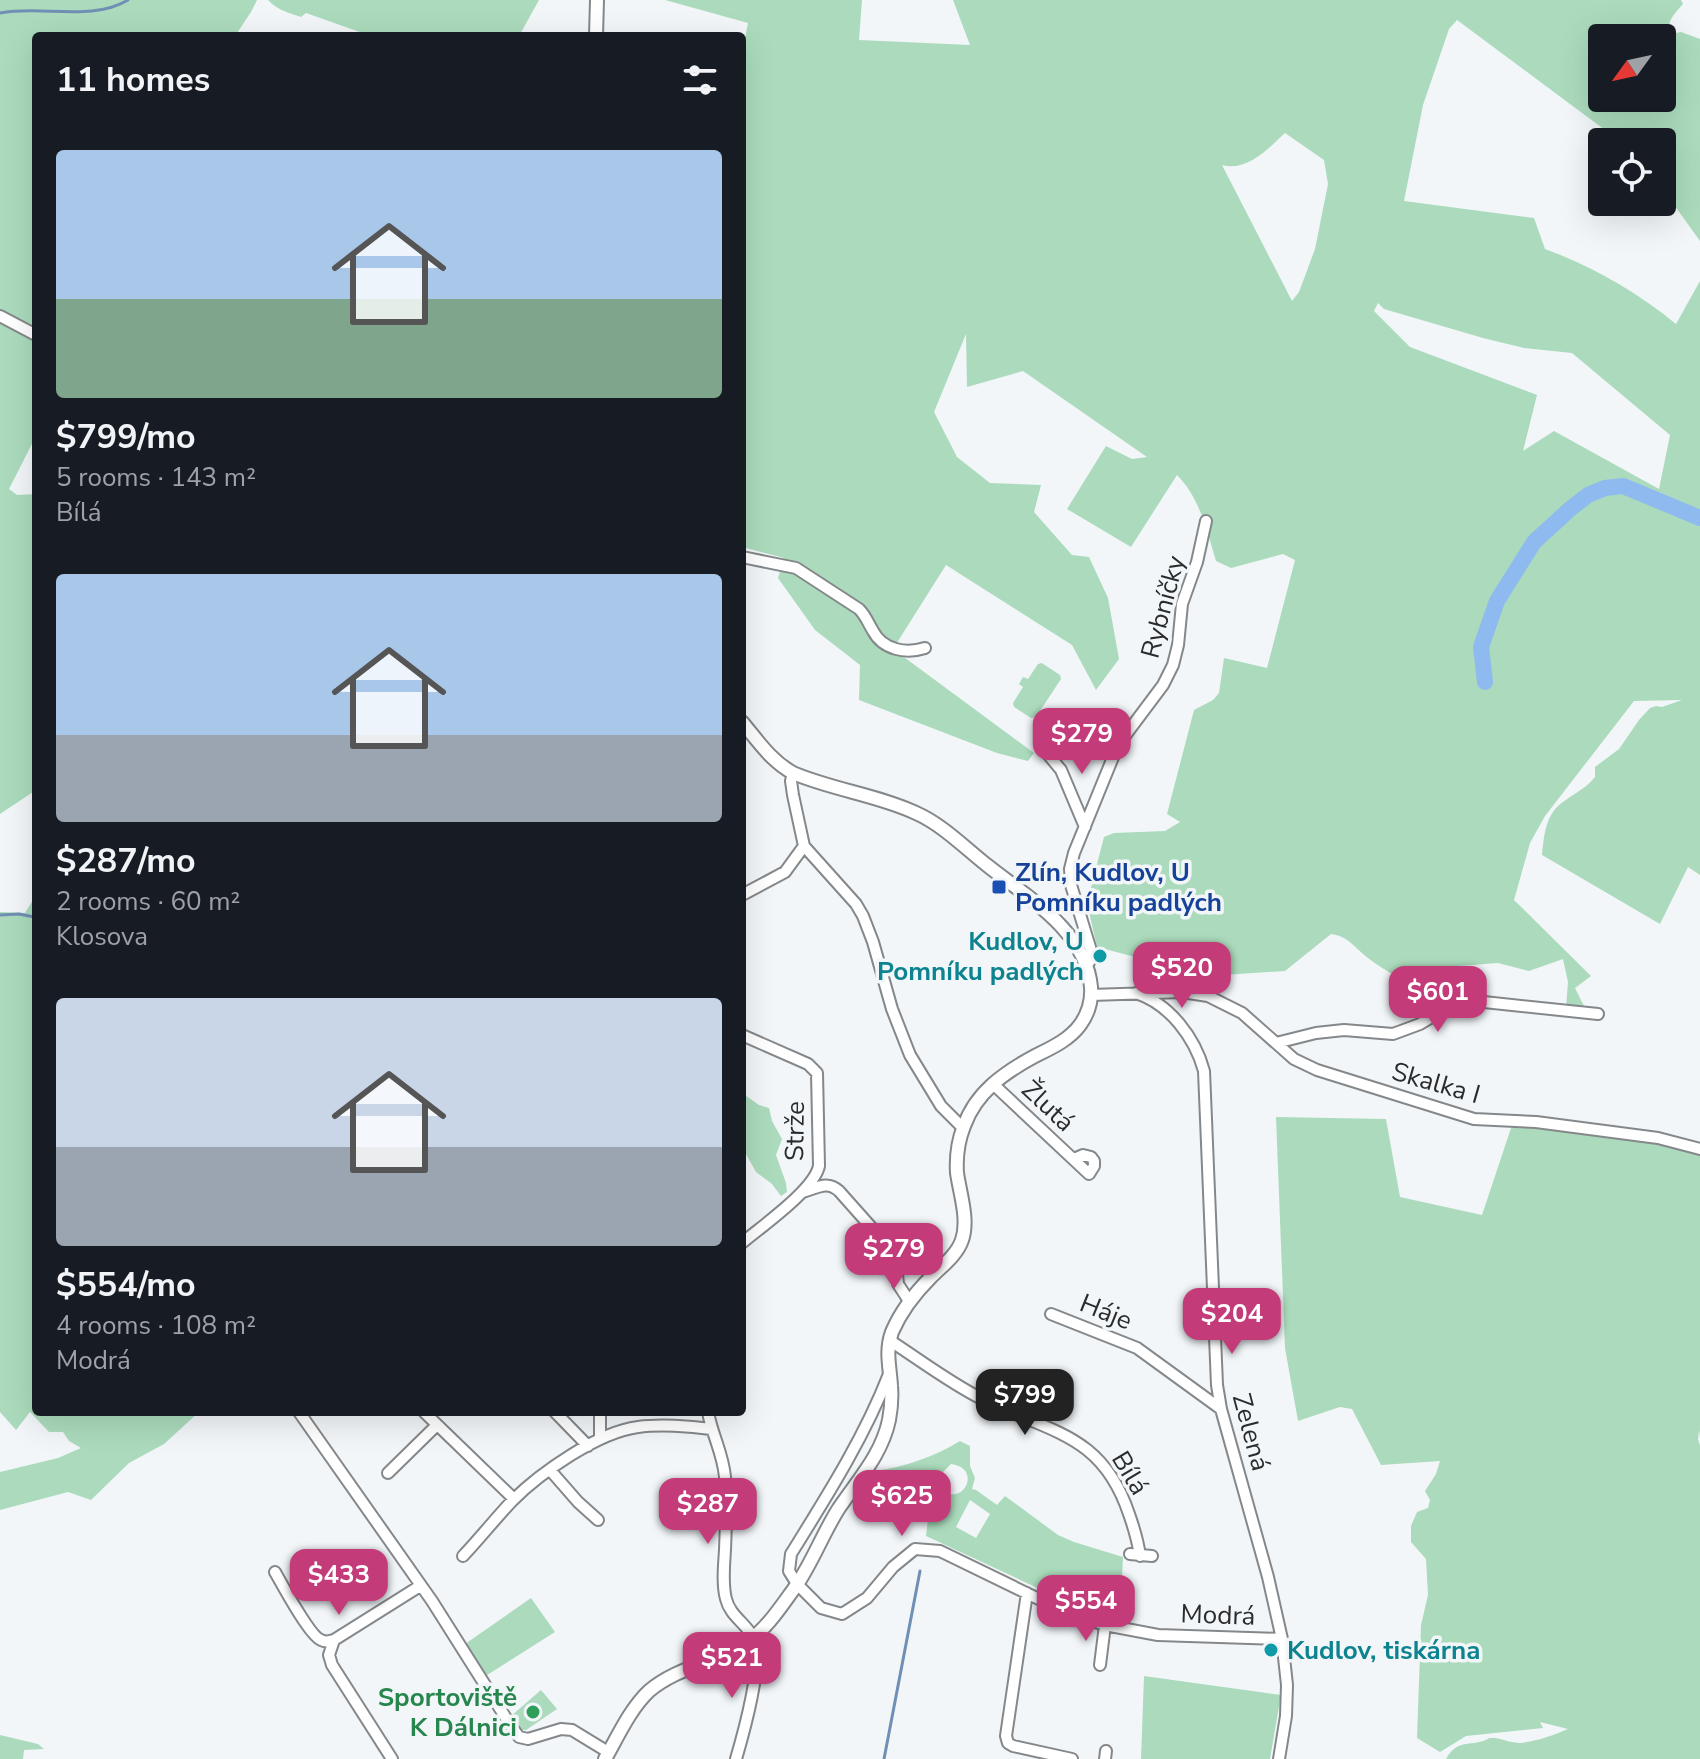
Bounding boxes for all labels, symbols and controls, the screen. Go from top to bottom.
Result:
north arrow [1588,24,1676,112]
map controls [1588,24,1676,216]
text: 11 homes [56,57,210,103]
icon: filters [678,58,722,102]
button: locate [1588,128,1676,216]
icon: home [317,202,461,346]
text: $799/mo [56,414,196,460]
text: 5 rooms · 143 m² [56,460,256,495]
text: Bílá [56,495,101,530]
street label: Rybníčky [1133,551,1194,662]
icon: home [317,626,461,770]
pin: $279 [1035,708,1129,776]
text: $279 [1051,716,1113,751]
text: $287/mo [56,838,196,884]
place label: Zlín, Kudlov, U Pomníku padlých [1015,855,1222,920]
marker: Zlín, Kudlov, U Pomníku padlých [990,878,1008,896]
text: 2 rooms · 60 m² [56,884,240,919]
text: Klosova [56,919,148,954]
place label: Kudlov, U Pomníku padlých [877,924,1084,989]
pin: $520 [1135,942,1229,1010]
marker: Kudlov, U Pomníku padlých [1091,947,1109,965]
text: $520 [1151,950,1213,985]
pin: $601 [1391,966,1485,1034]
text: $601 [1407,974,1469,1009]
icon: home [317,1050,461,1194]
street label: Skalka I [1388,1054,1484,1112]
street label: Žlutá [1014,1073,1082,1139]
street label: Strže [777,1101,813,1161]
pin: $279 [847,1223,941,1291]
text: $279 [863,1231,925,1266]
text: $554/mo [56,1262,196,1308]
street label: Háje [1075,1286,1137,1338]
pin: $204 [1185,1288,1279,1356]
text: $204 [1201,1296,1263,1331]
text: 4 rooms · 108 m² [56,1308,256,1343]
text: Modrá [56,1343,131,1378]
pin: $799 [978,1369,1072,1437]
text: $799 [994,1377,1056,1412]
street label: Zelená [1224,1389,1278,1475]
street label: Bílá [1103,1445,1157,1501]
pin: $625 [855,1470,949,1538]
pin: $287 [661,1478,755,1546]
text: $625 [871,1478,933,1513]
text: $287 [677,1486,739,1521]
pin: $433 [292,1549,386,1617]
text: $433 [308,1557,370,1592]
pin: $554 [1039,1575,1133,1643]
text: $554 [1055,1583,1117,1618]
street label: Modrá [1180,1596,1256,1634]
pin: $521 [685,1632,779,1700]
place label: Kudlov, tiskárna [1287,1633,1480,1668]
text: $521 [701,1640,763,1675]
marker: Kudlov, tiskárna [1262,1641,1280,1659]
place label: Sportoviště K Dálnici [378,1680,517,1745]
marker: Sportoviště K Dálnici [524,1703,542,1721]

